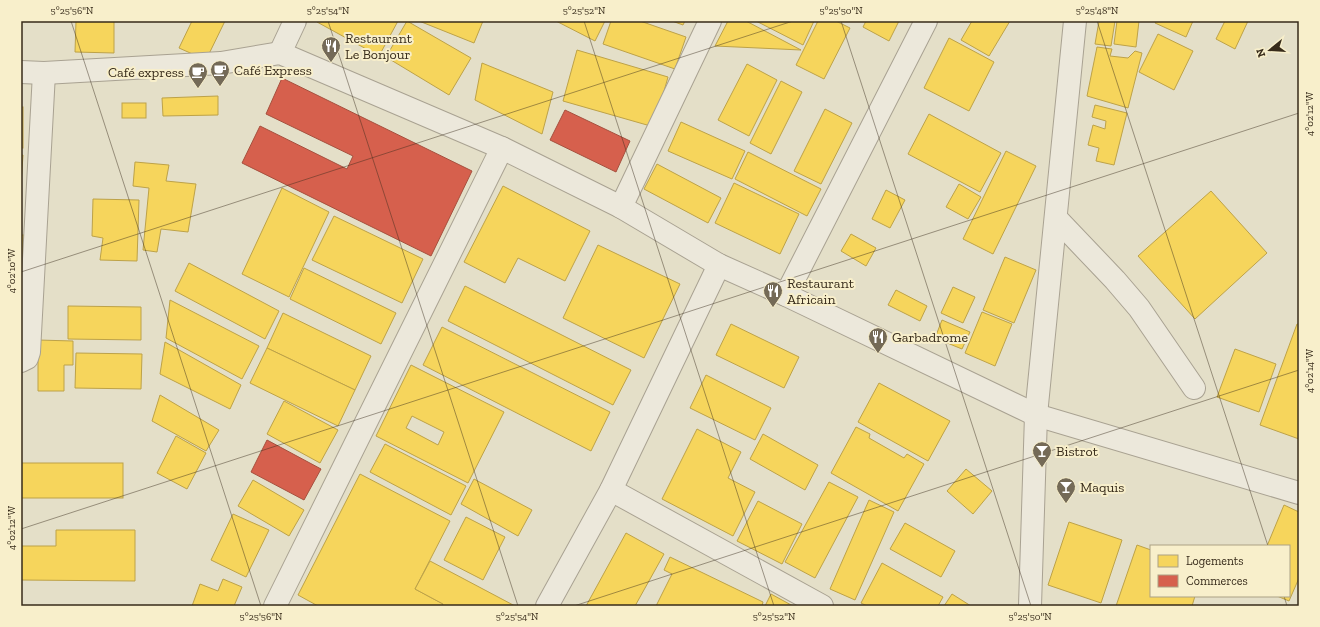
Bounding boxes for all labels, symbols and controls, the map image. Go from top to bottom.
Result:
text: 5°25'56"N [51,5,94,17]
text: 5°25'54"N [307,5,350,17]
text: 5°25'52"N [563,5,606,17]
text: 5°25'50"N [819,5,863,17]
text: 5°25'48"N [1076,5,1119,17]
place label: Restaurant Le Bonjour [345,30,413,63]
north arrow [1250,30,1290,70]
restaurant icon: Restaurant Le Bonjour [320,35,342,63]
text: N [1253,46,1268,59]
cafe icon: Café Express [209,59,231,87]
cafe icon: Café express [187,61,209,89]
place label: Café Express [234,62,312,79]
place label: Café express [108,64,184,81]
text: 4°02'12"W [1304,91,1316,136]
text: 4°02'10"W [6,248,18,293]
place label: Restaurant Africain [787,275,855,308]
restaurant icon: Restaurant Africain [762,280,784,308]
restaurant icon: Garbadrome [867,326,889,354]
place label: Garbadrome [892,329,968,346]
text: 4°02'14"W [1304,348,1316,393]
bar icon: Bistrot [1031,440,1053,468]
place label: Bistrot [1056,443,1099,460]
bar icon: Maquis [1055,476,1077,504]
place label: Maquis [1080,479,1124,496]
text: 4°02'12"W [6,505,18,550]
legend [1150,545,1290,597]
text: Logements [1186,554,1244,568]
text: Commerces [1186,574,1248,588]
text: 5°25'56"N [240,611,283,623]
text: 5°25'54"N [496,611,539,623]
text: 5°25'52"N [753,611,796,623]
text: 5°25'50"N [1008,611,1052,623]

